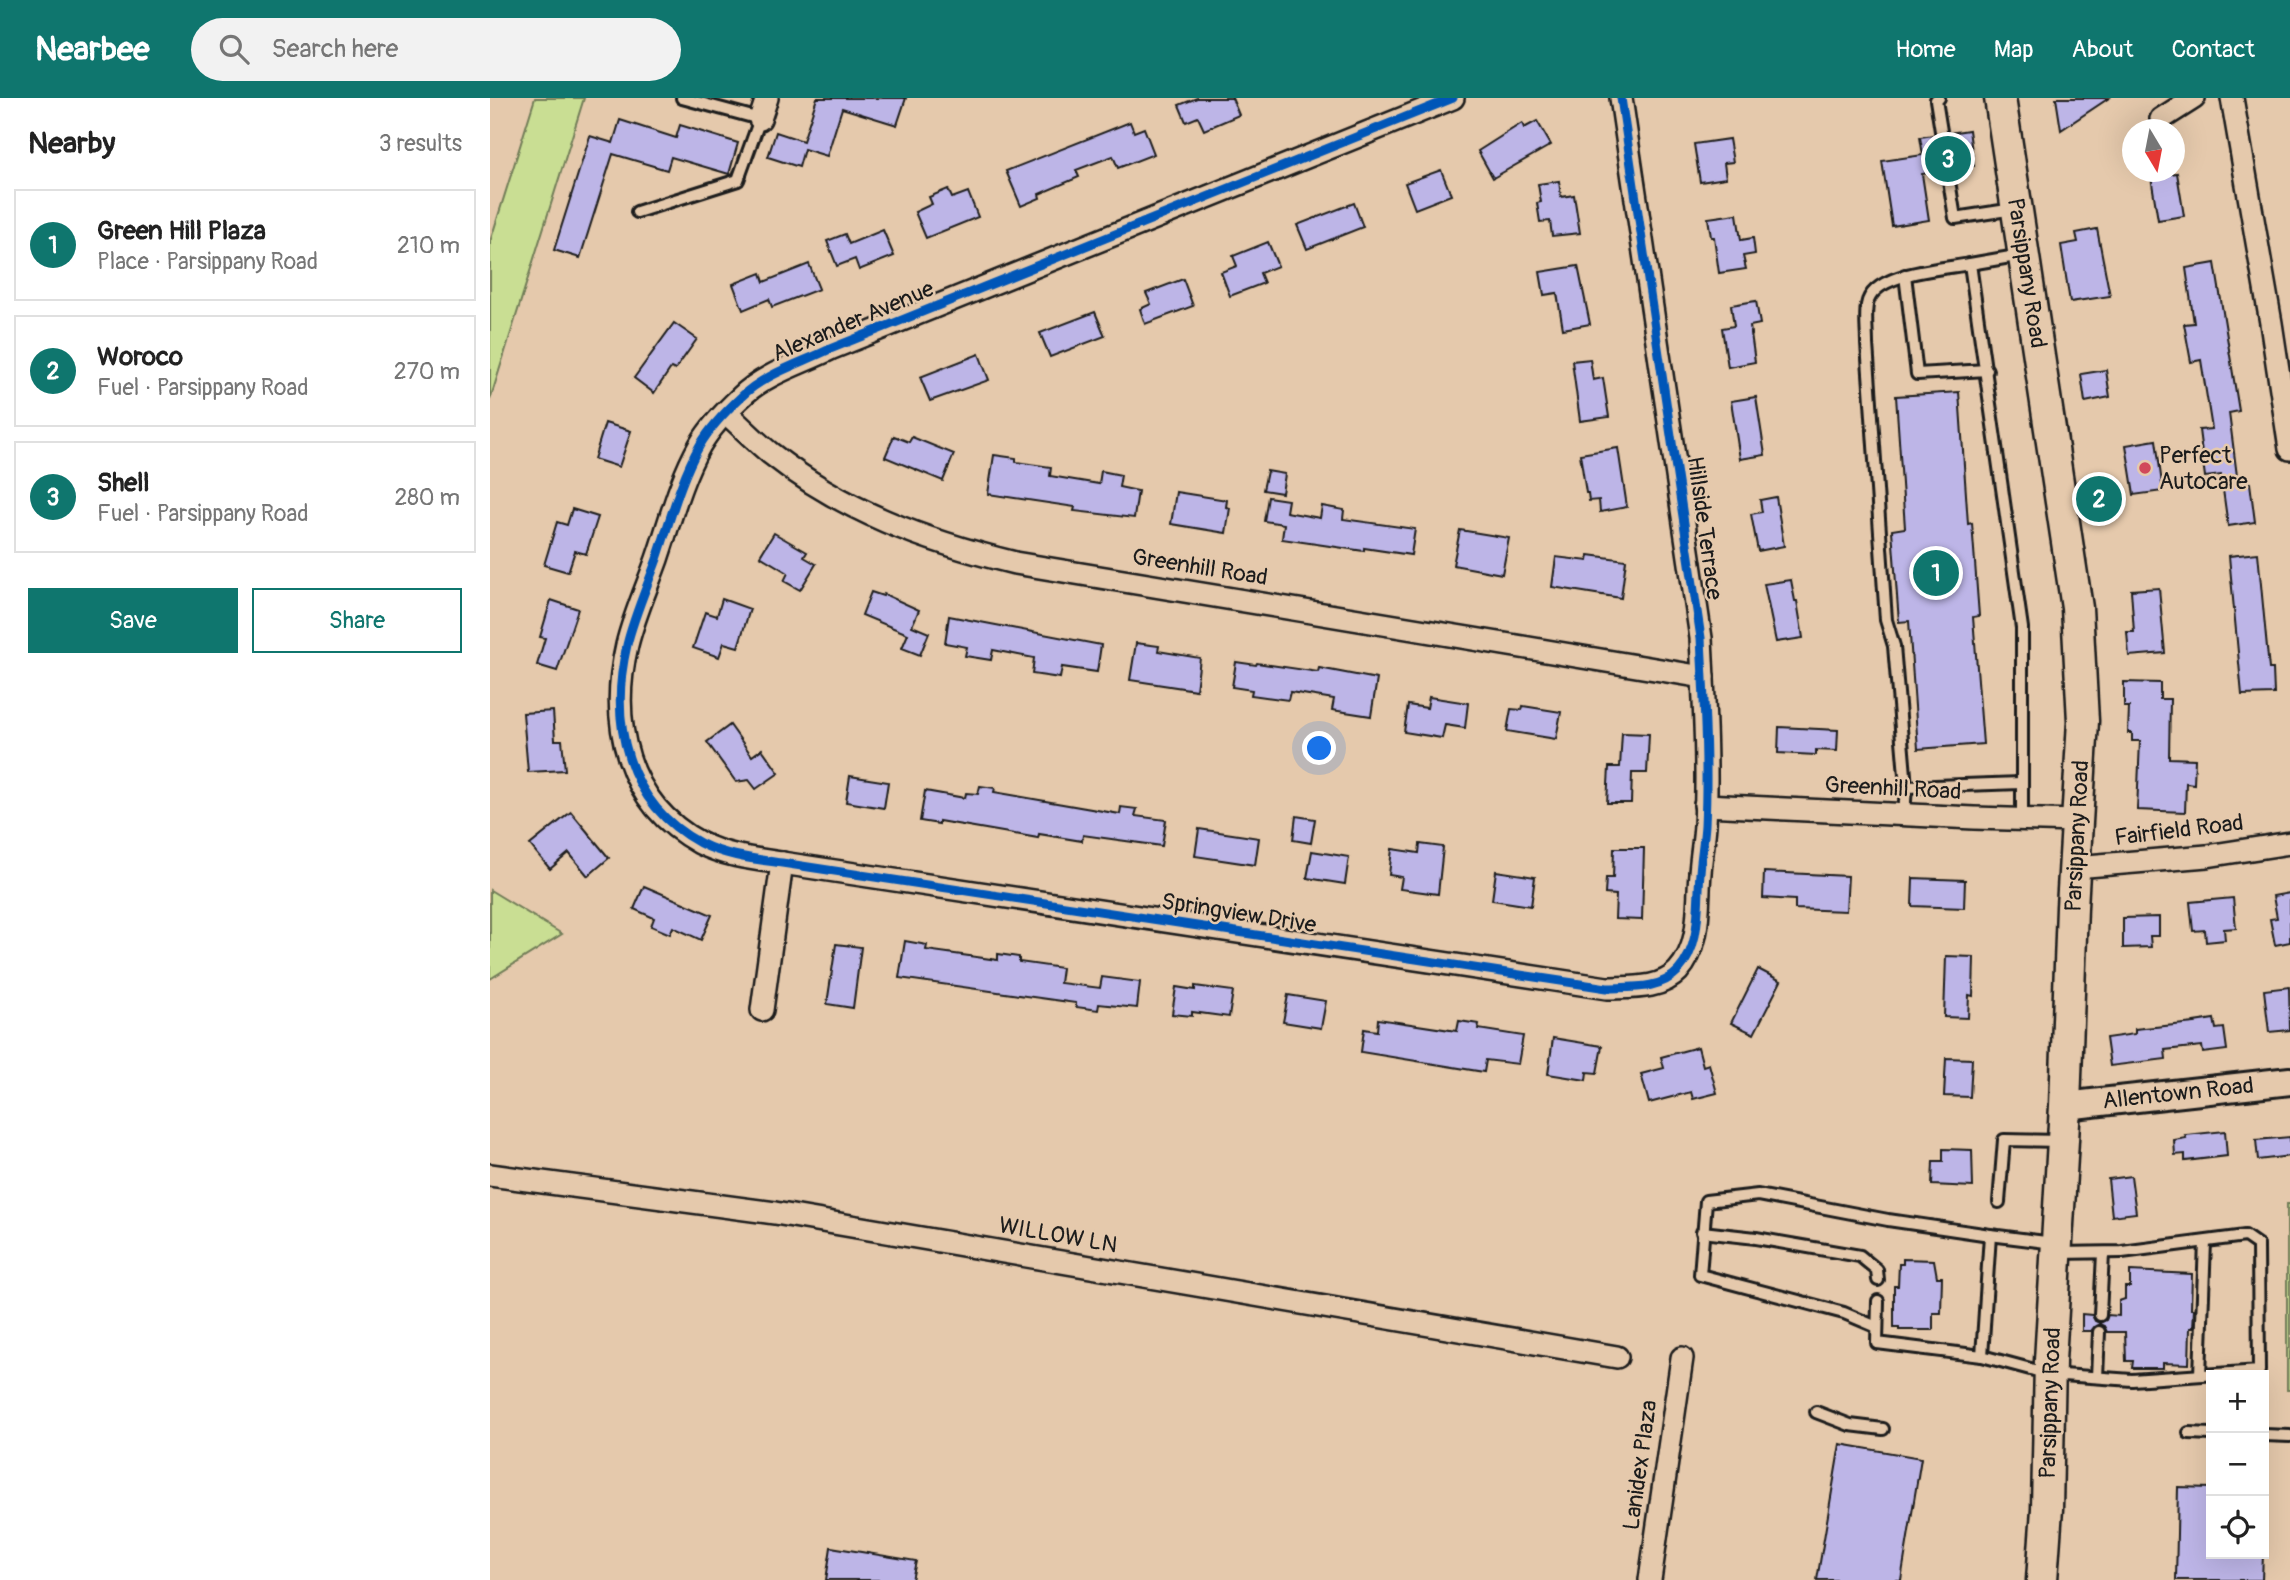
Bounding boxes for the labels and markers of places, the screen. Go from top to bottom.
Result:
pin: 3 [1925,133,1971,185]
place label: Perfect Autocare [2159,441,2248,496]
marker: Perfect Autocare [2137,460,2153,476]
pin: 2 [2076,473,2122,525]
pin: 1 [1913,547,1959,599]

